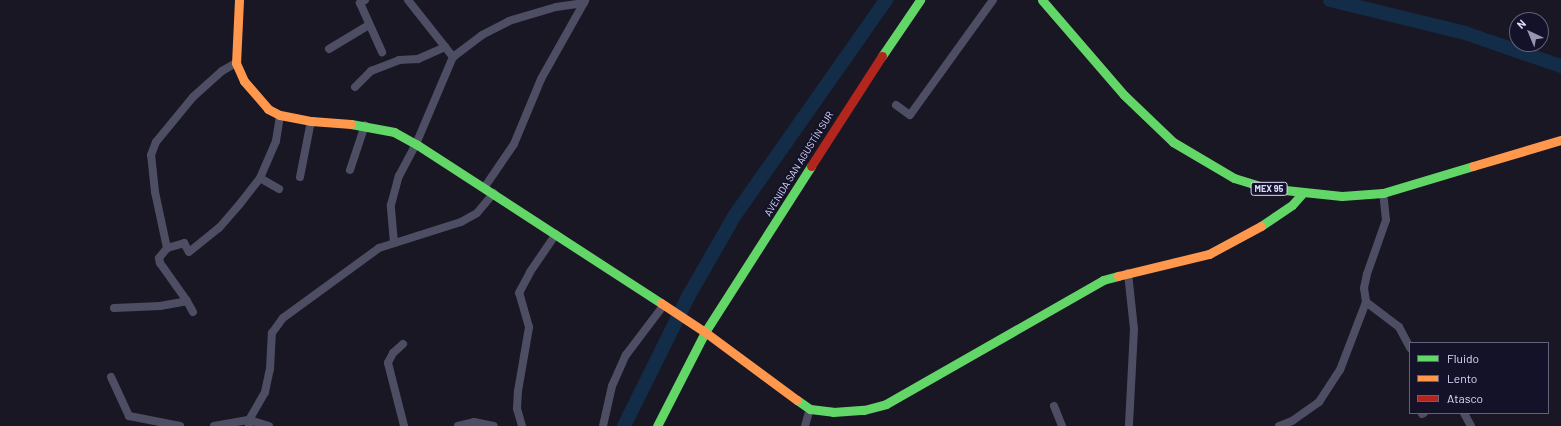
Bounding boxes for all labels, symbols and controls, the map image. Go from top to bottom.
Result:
north arrow [1509,12,1549,52]
text: N [1514,17,1528,31]
street label: AVENIDA SAN AGUSTÍN SUR [762,109,836,219]
road number: MEX 95 [1250,182,1288,196]
legend [1409,342,1549,414]
text: Fluido [1447,351,1479,365]
text: Lento [1447,371,1477,385]
text: Atasco [1447,391,1483,405]

